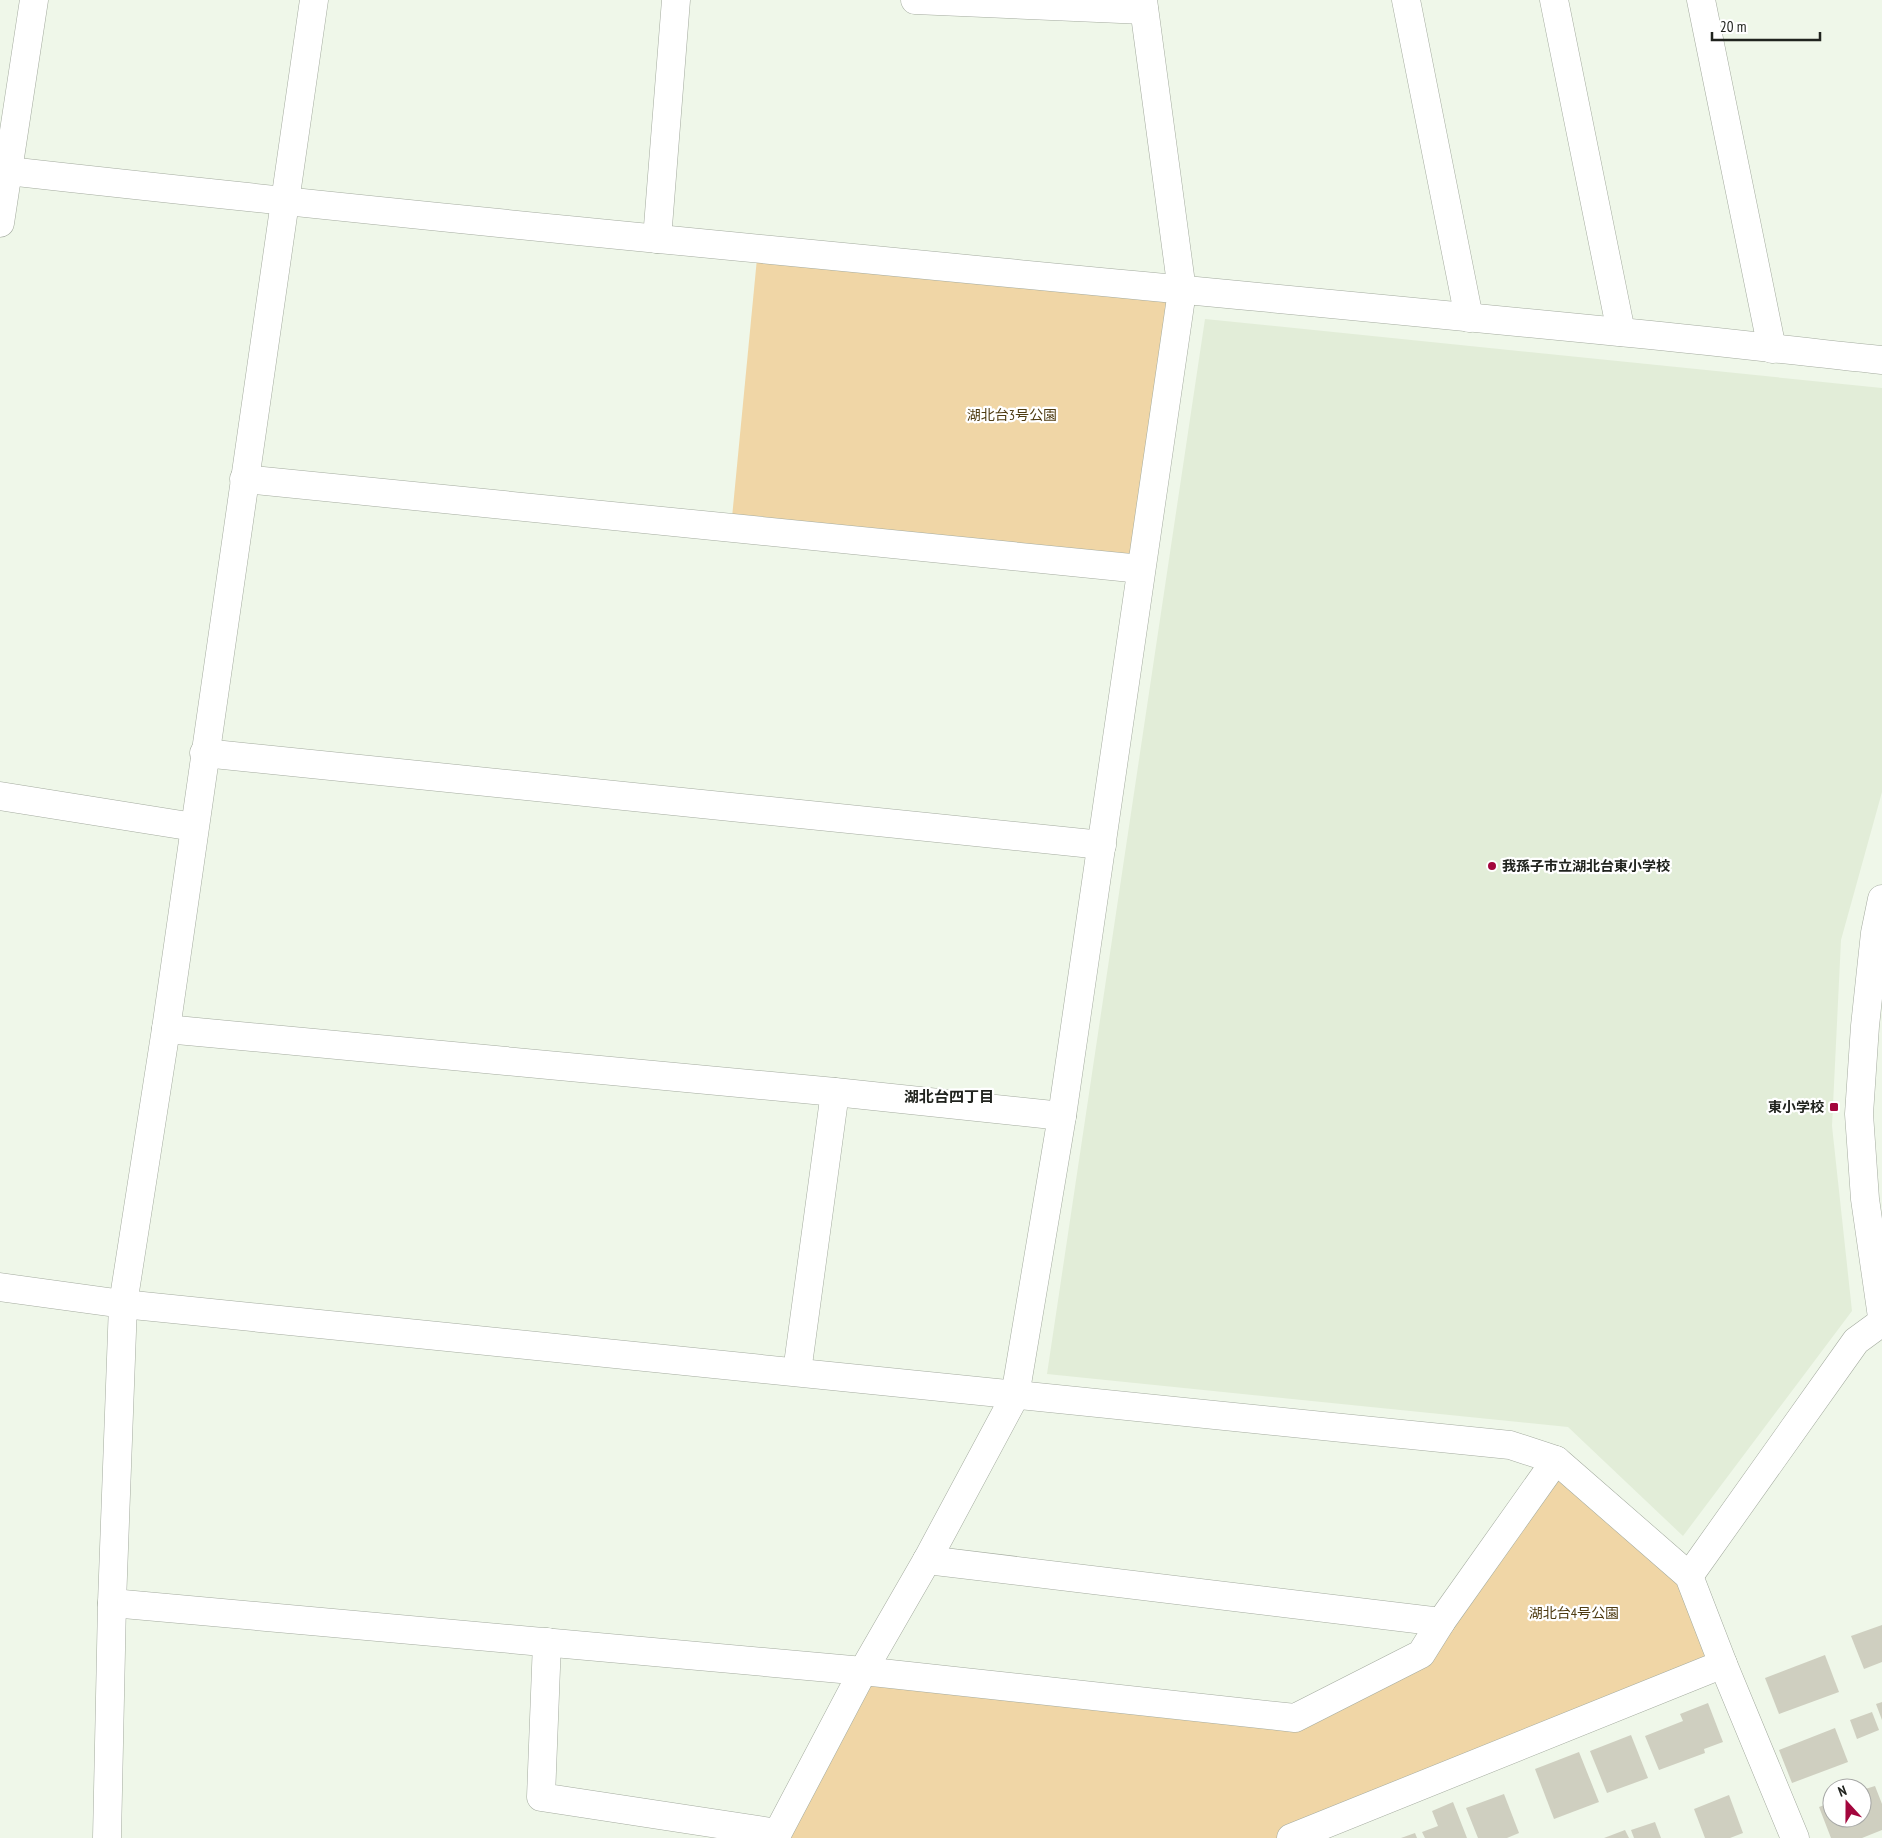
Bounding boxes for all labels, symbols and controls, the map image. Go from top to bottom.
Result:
scale bar [1712,10,1820,42]
text: 20 m [1720,17,1746,36]
park label: 湖北台3号公園 [967,406,1057,424]
place label: 我孫子市立湖北台東小学校 [1502,857,1670,875]
marker: 我孫子市立湖北台東小学校 [1486,860,1498,872]
district label: 湖北台四丁目 [904,1087,994,1106]
place label: 東小学校 [1768,1098,1824,1116]
marker: 東小学校 [1828,1101,1840,1113]
park label: 湖北台4号公園 [1529,1604,1619,1622]
north arrow [1822,1778,1872,1828]
text: N [1836,1781,1849,1801]

